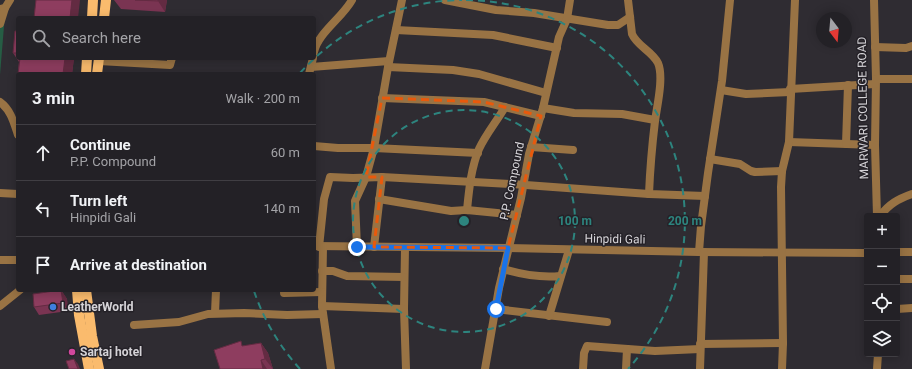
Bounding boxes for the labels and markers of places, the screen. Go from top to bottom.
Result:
centre of rings [457,214,471,228]
place label: LeatherWorld [61,300,134,314]
marker: LeatherWorld [48,302,58,312]
place label: Sartaj hotel [80,345,142,359]
marker: Sartaj hotel [67,347,77,357]

